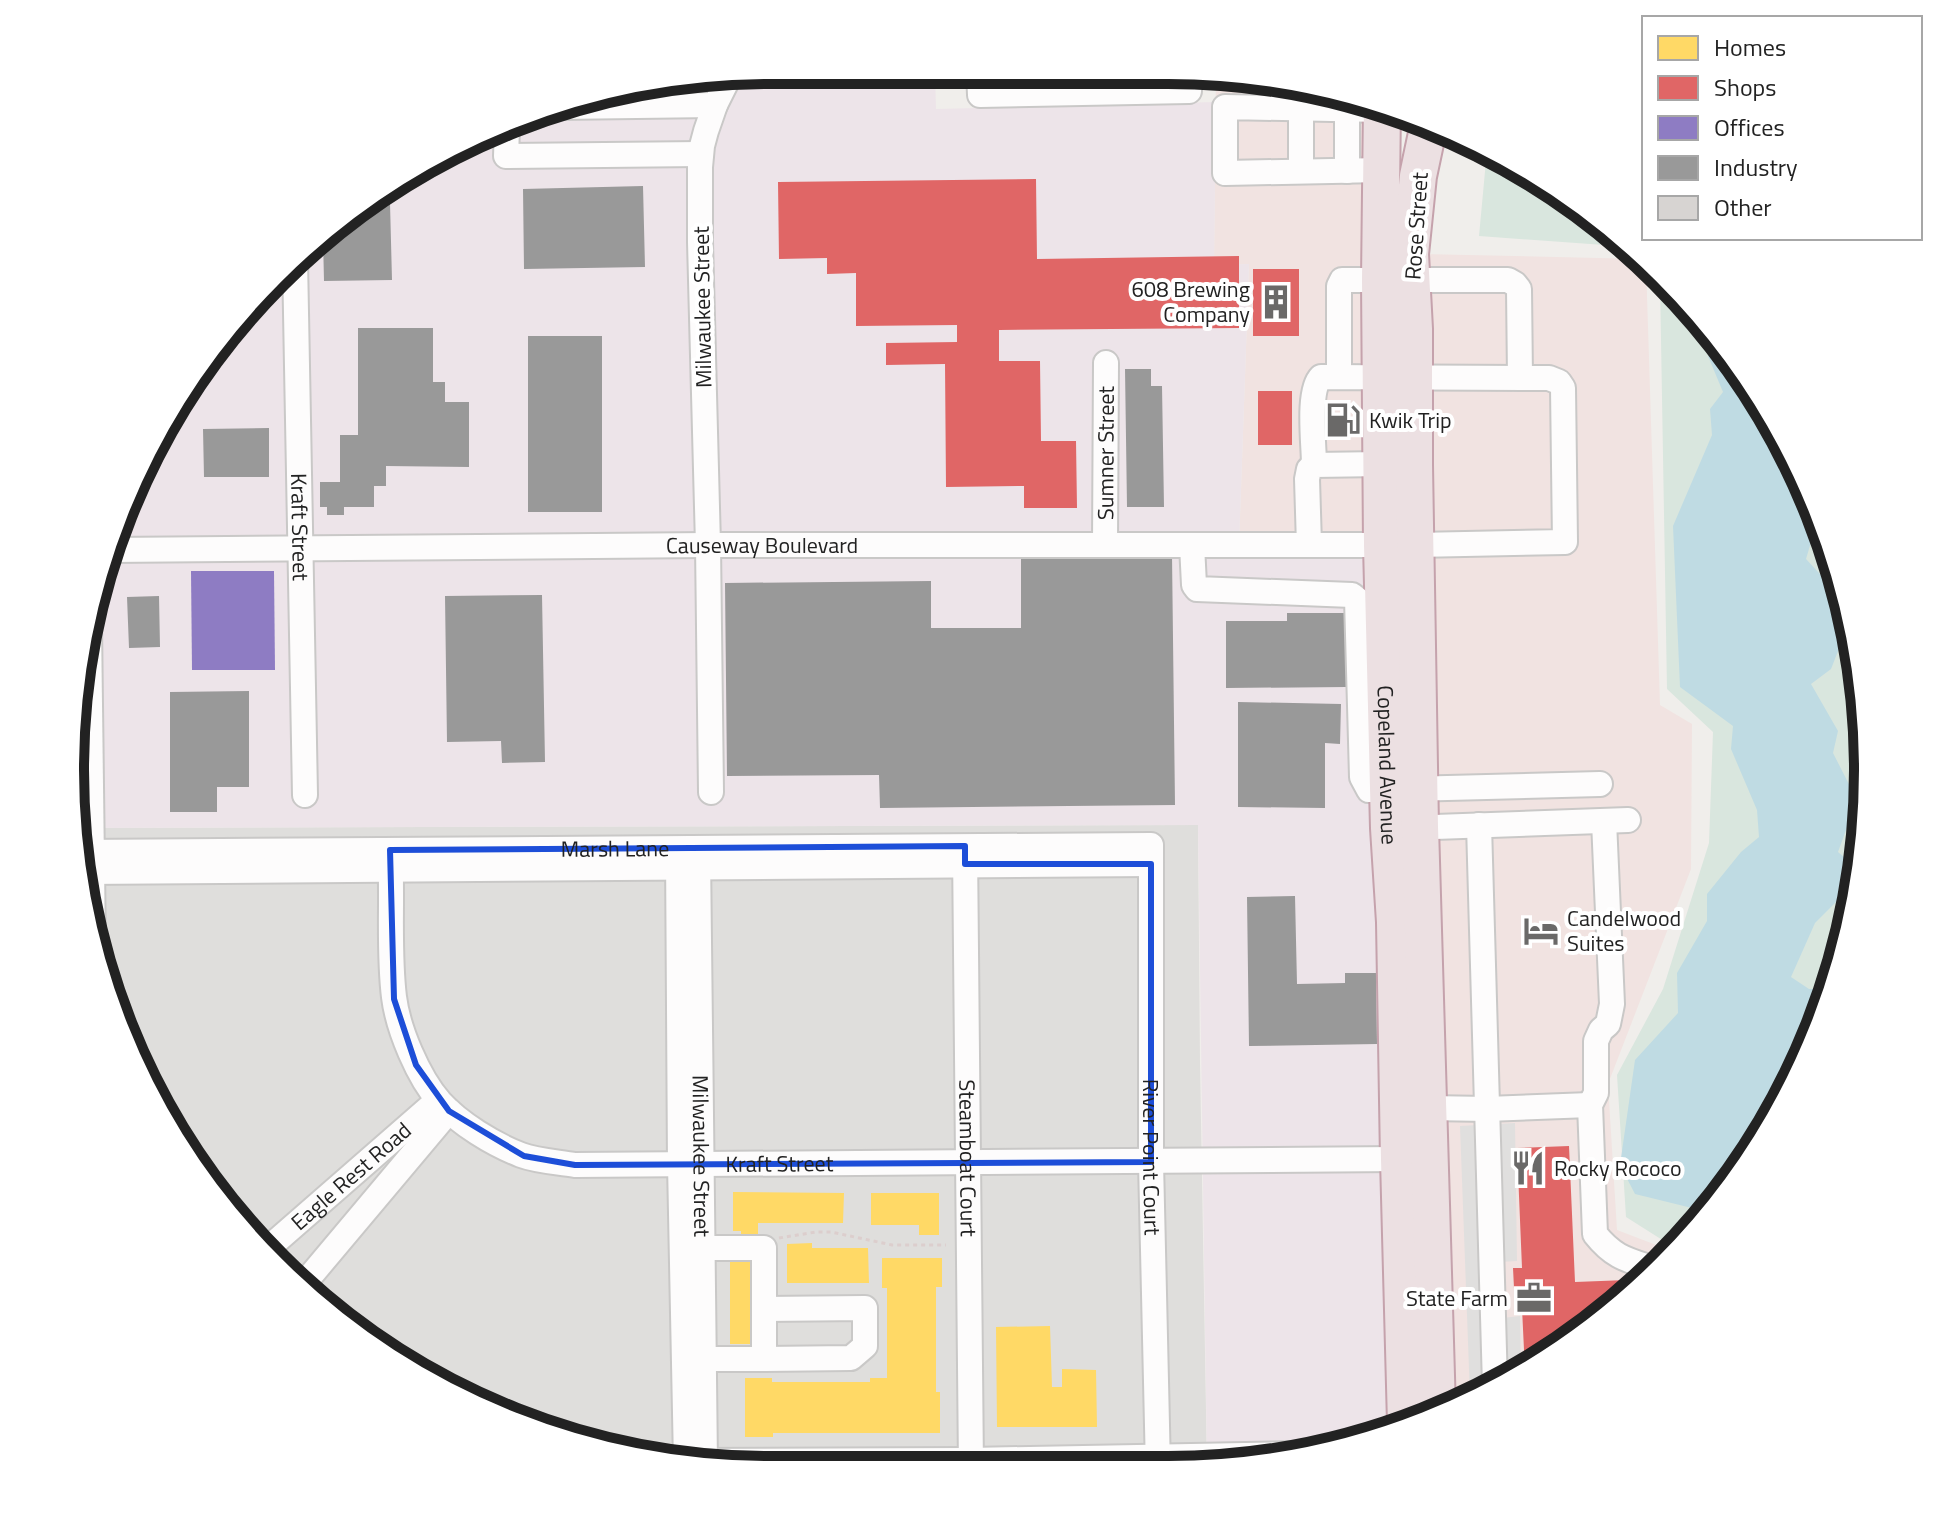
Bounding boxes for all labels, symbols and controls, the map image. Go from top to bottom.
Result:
legend [1642,16,1922,240]
text: Homes [1714,29,1786,65]
text: Shops [1714,69,1776,105]
text: Offices [1714,109,1785,145]
text: Industry [1714,149,1798,185]
street label: Rose Street [1395,171,1437,281]
text: Other [1714,189,1772,225]
street label: Milwaukee Street [684,226,720,388]
place label: 608 Brewing Company [1132,272,1250,331]
building icon: 608 Brewing Company [1257,283,1295,321]
street label: Sumner Street [1088,386,1123,520]
fuel station icon: Kwik Trip [1324,401,1362,439]
place label: Kwik Trip [1369,403,1452,437]
street label: Kraft Street [282,473,318,581]
street label: Causeway Boulevard [666,528,858,562]
street label: Copeland Avenue [1368,685,1407,846]
street label: Marsh Lane [561,831,669,866]
place label: Candelwood Suites [1567,901,1681,960]
hotel icon: Candelwood Suites [1522,912,1560,950]
street label: Milwaukee Street [684,1075,719,1237]
street label: Steamboat Court [950,1079,986,1237]
street label: River Point Court [1134,1079,1170,1236]
street label: Eagle Rest Road [283,1114,419,1238]
street label: Kraft Street [725,1146,834,1181]
restaurant icon: Rocky Rococo [1509,1149,1547,1187]
place label: Rocky Rococo [1554,1151,1682,1185]
office icon: State Farm [1515,1279,1553,1317]
place label: State Farm [1406,1281,1508,1315]

